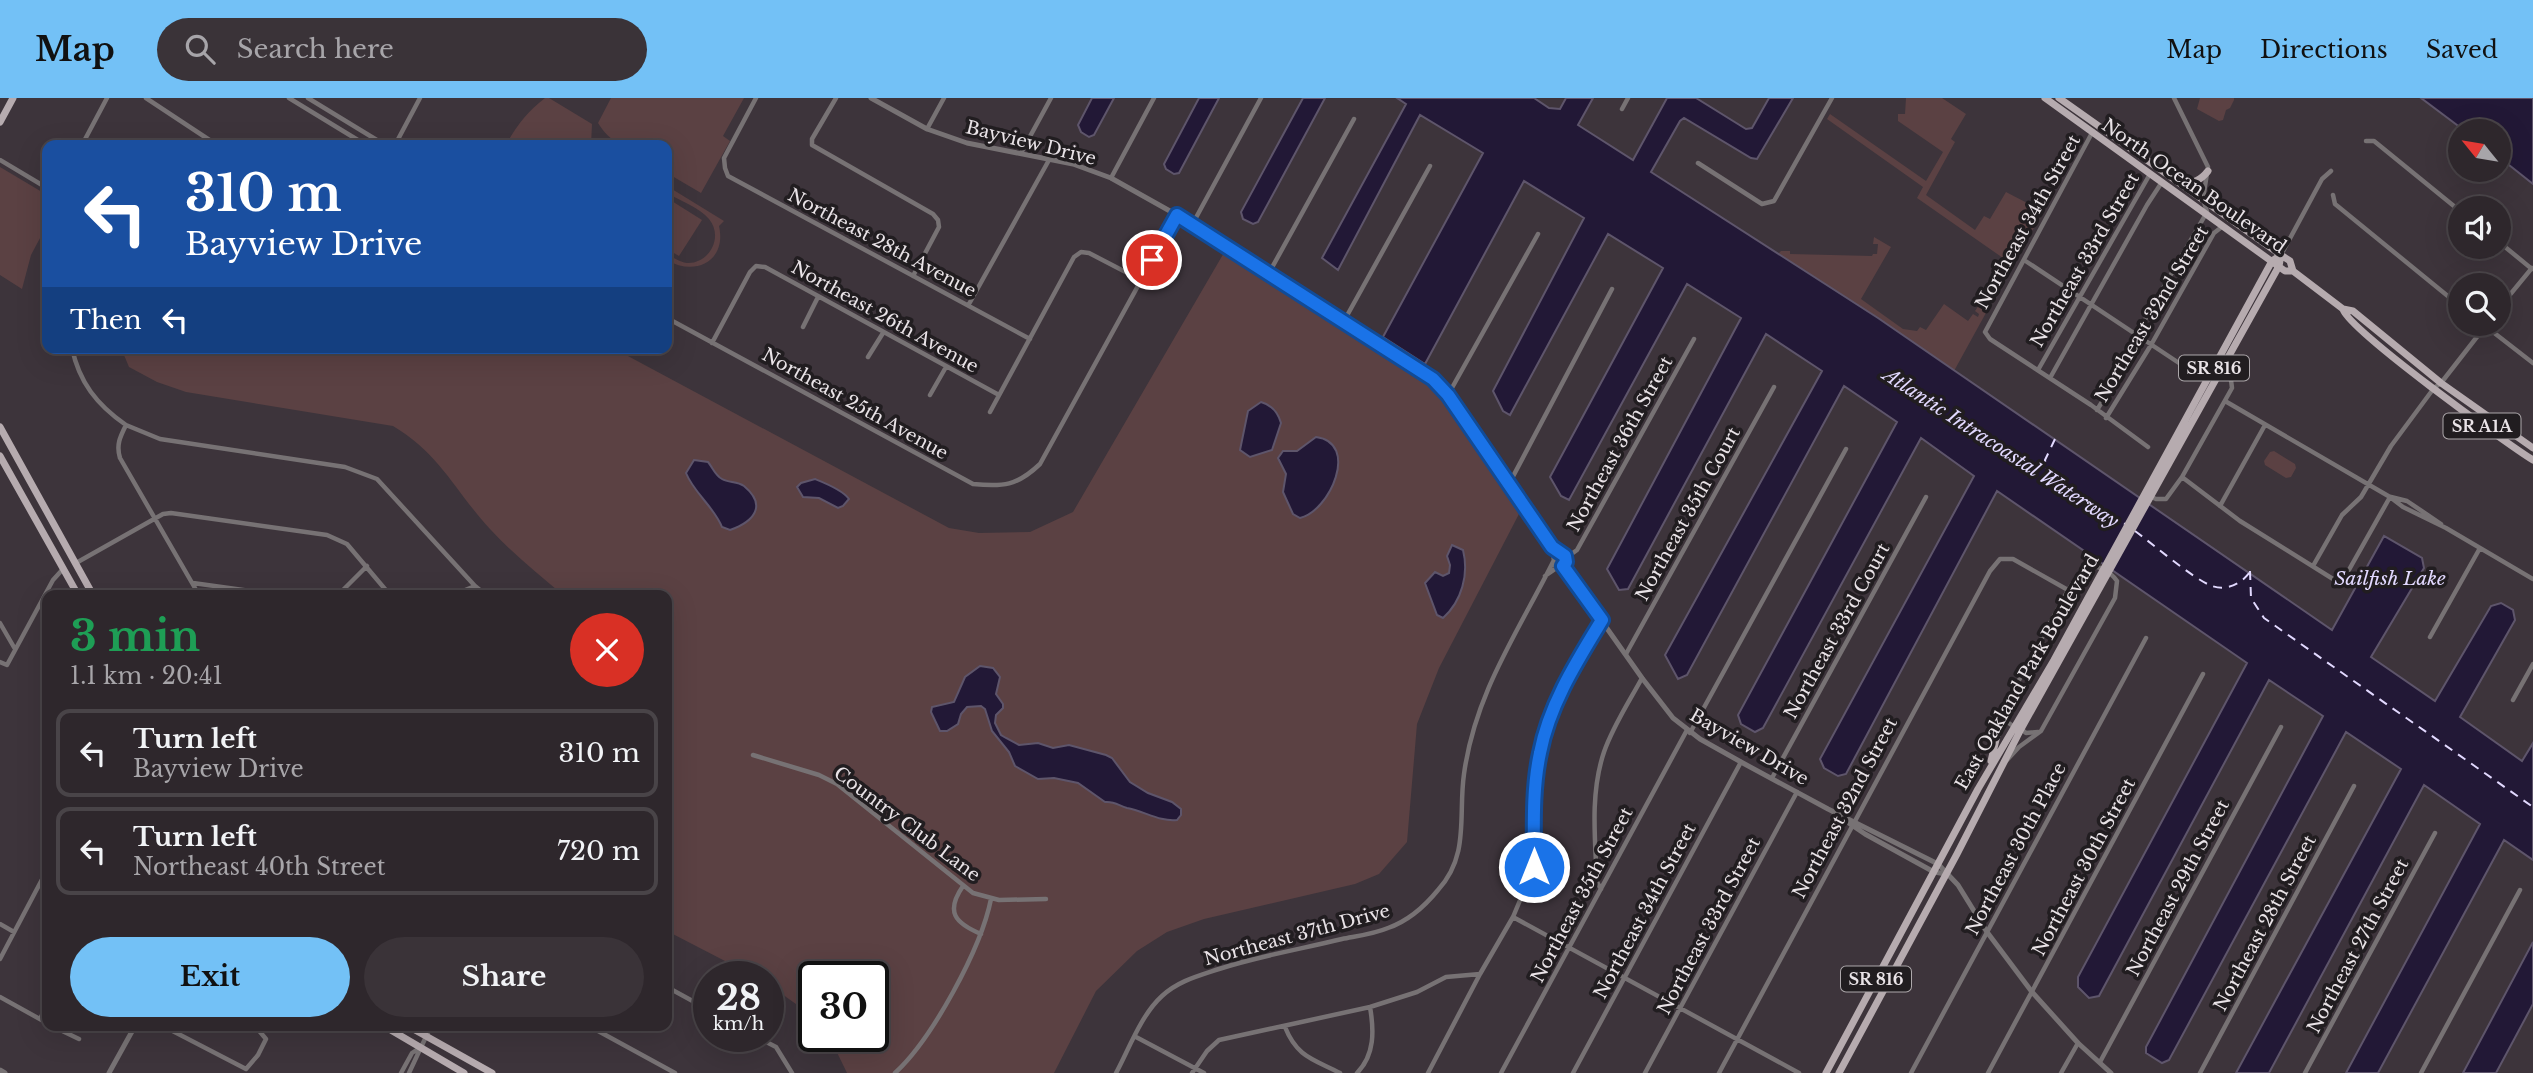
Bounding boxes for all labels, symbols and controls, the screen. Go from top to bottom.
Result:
search box [157,18,647,81]
text: Map [35,29,115,70]
icon: search [181,30,219,68]
text: Search here [237,33,394,65]
text: Map [2166,35,2222,64]
text: Directions [2260,35,2388,64]
text: Saved [2426,35,2498,64]
street label: North Ocean Boulevard [2098,114,2290,258]
street label: Bayview Drive [964,116,1098,170]
north arrow [2448,119,2511,182]
map controls [2448,119,2511,336]
street label: Northeast 34th Street [1971,131,2085,313]
text: 310 m [185,163,342,224]
icon: left [70,168,161,259]
street label: Northeast 33rd Street [2026,169,2144,351]
street label: Northeast 28th Avenue [784,184,980,302]
button: sound [2448,196,2511,259]
street label: Northeast 32nd Street [2091,222,2213,406]
text: Bayview Drive [185,224,422,264]
pin [1122,230,1182,290]
icon: arrive [1133,241,1171,279]
street label: Northeast 26th Avenue [788,256,982,378]
button: search [2448,273,2511,336]
icon: left [156,301,194,339]
text: Then [70,304,142,336]
street label: Northeast 25th Avenue [758,344,952,464]
street label: Northeast 36th Street [1563,352,1677,535]
road number: SR 816 [2179,356,2249,380]
water label: Atlantic Intracoastal Waterway [1877,362,2123,533]
road number: SR A1A [2444,414,2520,438]
street label: Northeast 35th Court [1631,423,1745,605]
street label: Northeast 33rd Court [1780,539,1895,723]
street label: East Oakland Park Boulevard [1950,550,2104,794]
water label: Sailfish Lake [2334,567,2446,590]
text: 3 min [70,610,200,662]
button: close [570,613,644,687]
text: 1.1 km · 20:41 [70,662,223,690]
street label: Bayview Drive [1686,704,1812,790]
street label: Northeast 32nd Street [1788,714,1902,902]
text: Turn left [133,723,257,755]
icon: left [74,734,112,772]
text: 310 m [558,737,640,769]
text: Bayview Drive [133,755,304,783]
street label: Northeast 30th Place [1961,759,2071,939]
street label: Country Club Lane [830,762,984,886]
street label: Northeast 30th Street [2028,774,2140,960]
street label: Northeast 29th Street [2122,796,2234,980]
street label: Northeast 35th Street [1526,803,1638,986]
street label: Northeast 34th Street [1589,819,1701,1003]
text: Turn left [133,821,257,853]
position arrow [1497,830,1571,904]
street label: Northeast 28th Street [2209,831,2321,1015]
icon: left [74,832,112,870]
street label: Northeast 33rd Street [1653,833,1765,1018]
text: 720 m [557,835,640,867]
text: Northeast 40th Street [133,853,385,881]
street label: Northeast 27th Street [2303,855,2413,1037]
street label: Northeast 37th Drive [1202,900,1392,970]
button: Exit [70,937,350,1017]
button: Share [364,937,644,1017]
speed limit sign: 30 [798,961,889,1052]
road number: SR 816 [1841,966,1911,992]
text: 28 [716,976,761,1019]
text: km/h [713,1013,764,1035]

